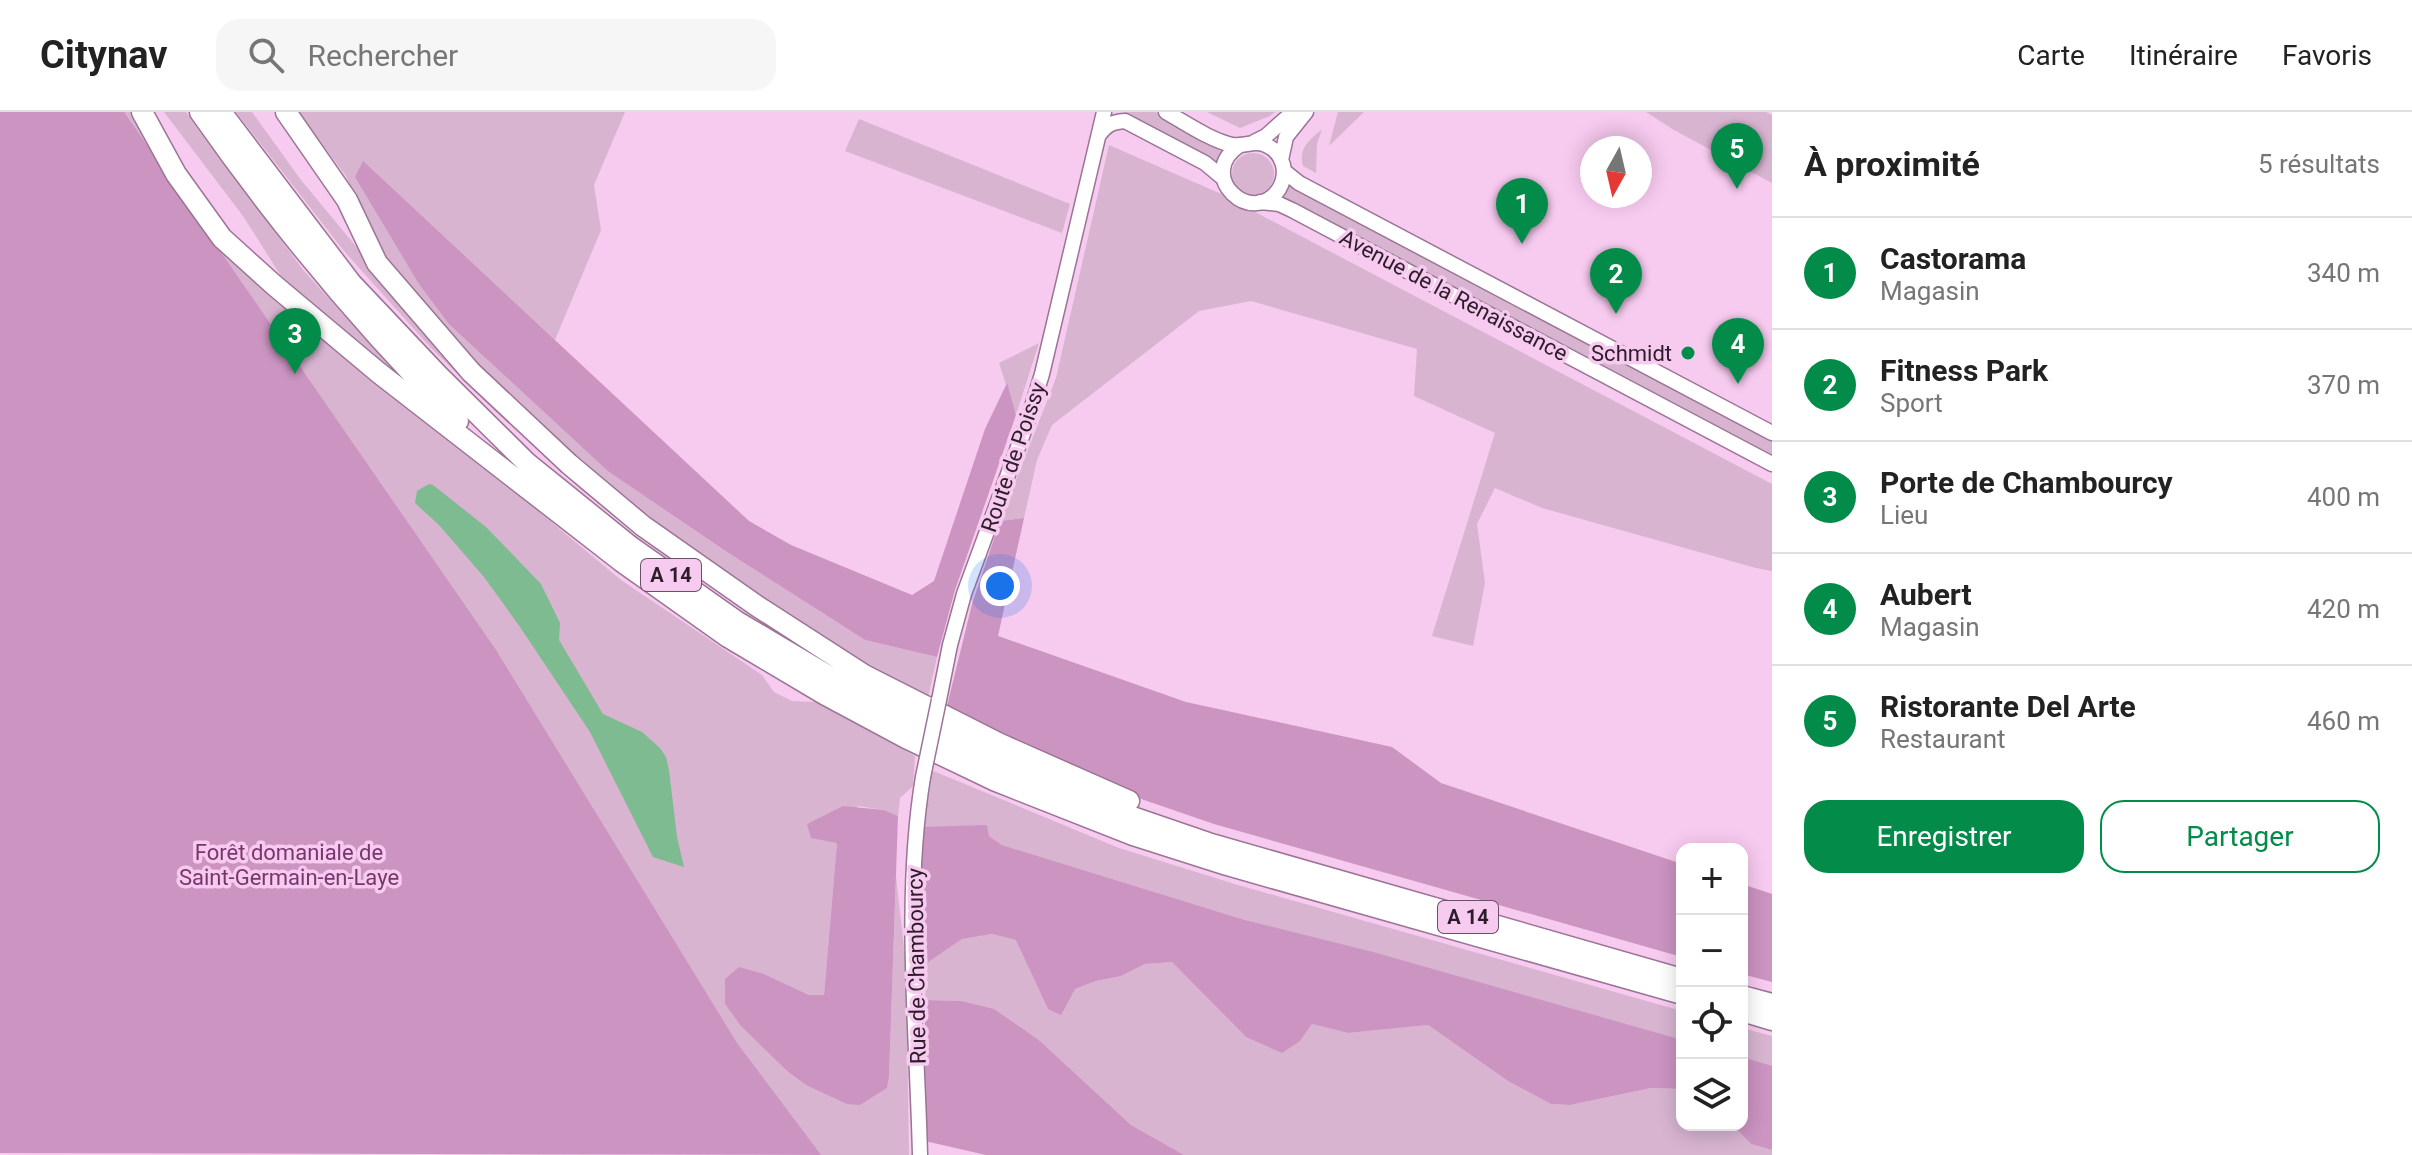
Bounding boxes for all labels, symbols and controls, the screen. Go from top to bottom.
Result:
search box [216,19,776,91]
text: Citynav [40,33,168,77]
icon: search [244,33,288,77]
text: Rechercher [308,38,458,73]
text: Carte [2017,39,2085,72]
text: Itinéraire [2129,39,2238,72]
text: Favoris [2282,39,2372,72]
pin: 5 [1711,123,1763,189]
north arrow [1580,136,1652,208]
text: À proximité [1804,144,1980,184]
text: 5 résultats [2258,149,2380,179]
pin: 1 [1496,178,1548,244]
street label: Avenue de la Renaissance [1336,225,1572,366]
text: Castorama [1880,241,2026,276]
pin: 2 [1590,248,1642,314]
text: 1 [1823,258,1837,288]
text: 340 m [2307,258,2380,288]
text: Magasin [1880,276,1980,306]
pin: 3 [269,308,321,374]
pin: 4 [1712,318,1764,384]
place label: Schmidt [1591,341,1672,366]
marker: Schmidt [1679,344,1697,362]
text: Fitness Park [1880,353,2048,388]
text: 2 [1823,370,1837,400]
text: 370 m [2307,370,2380,400]
street label: Route de Poissy [976,378,1051,535]
text: Sport [1880,388,1943,418]
text: Porte de Chambourcy [1880,465,2173,500]
text: 3 [1823,482,1837,512]
text: 400 m [2307,482,2380,512]
text: Lieu [1880,500,1928,530]
road number: A 14 [641,559,701,591]
your location [980,566,1020,606]
text: Aubert [1880,577,1972,612]
text: 4 [1823,594,1837,624]
text: 420 m [2307,594,2380,624]
text: Magasin [1880,612,1980,642]
text: Ristorante Del Arte [1880,689,2136,724]
text: 5 [1823,706,1837,736]
text: 460 m [2307,706,2380,736]
text: Restaurant [1880,724,2006,754]
button: Enregistrer [1804,800,2084,873]
button: Partager [2100,800,2380,873]
park label: Forêt domaniale de Saint-Germain-en-Laye [179,840,399,890]
map controls [1676,843,1748,1131]
button: + [1676,843,1748,915]
street label: Rue de Chambourcy [902,867,931,1064]
road number: A 14 [1438,901,1498,933]
button: − [1676,915,1748,987]
button: locate [1676,987,1748,1059]
button: layers [1676,1059,1748,1131]

